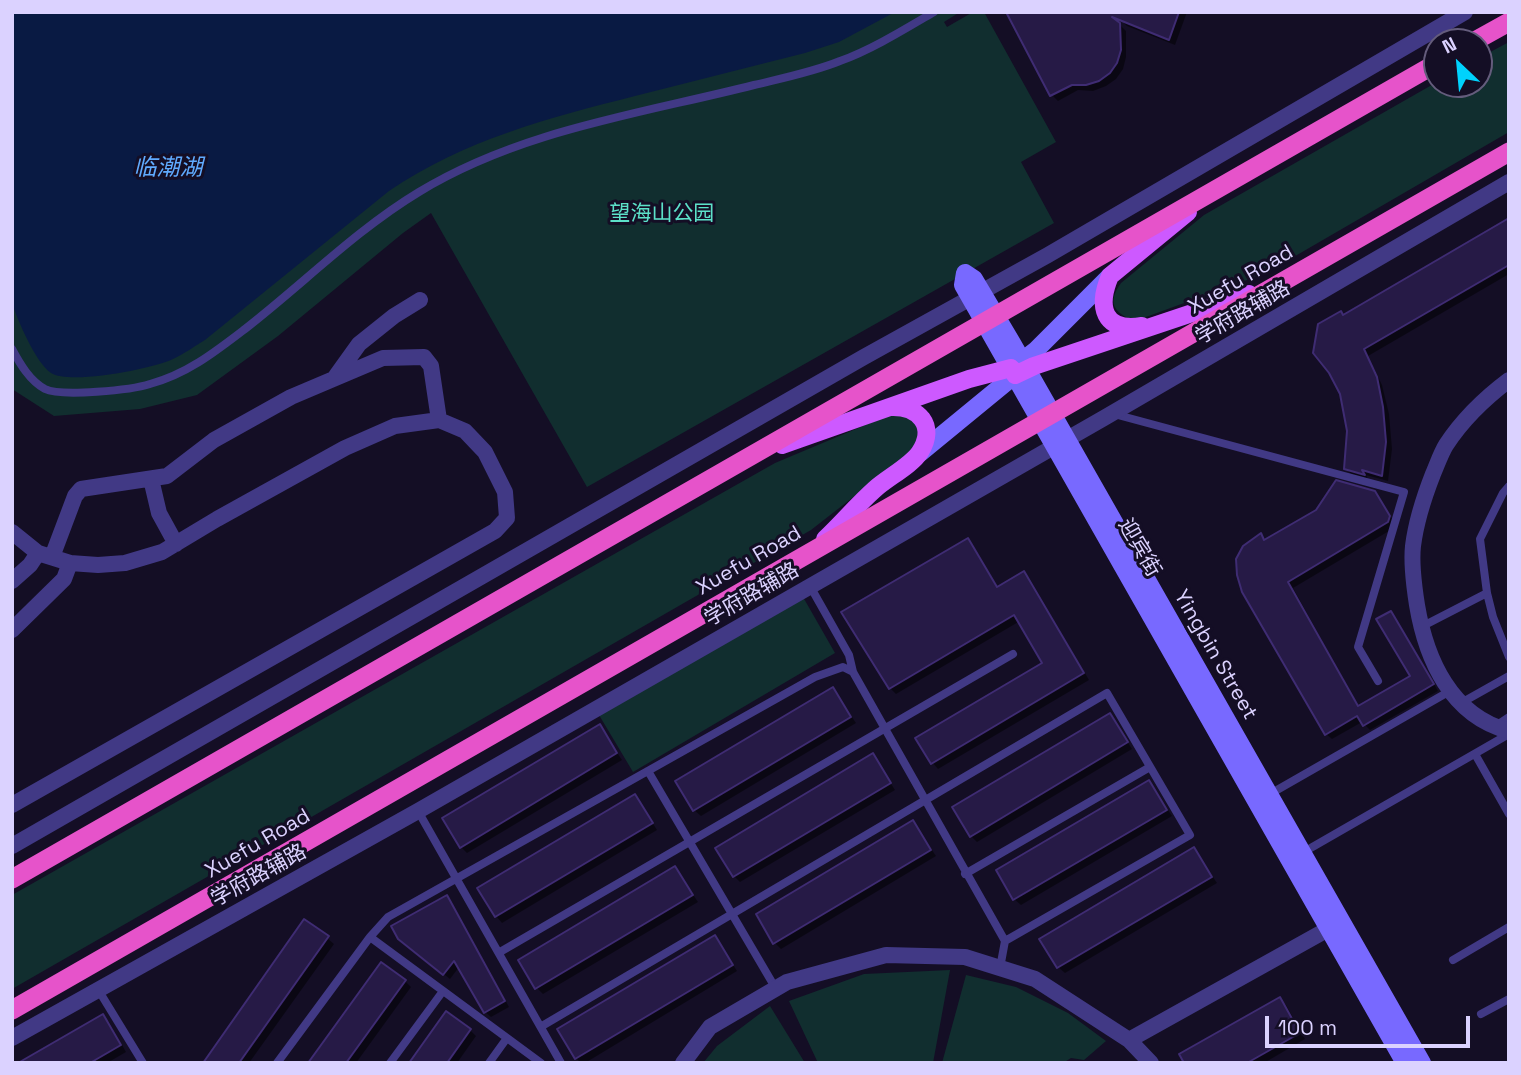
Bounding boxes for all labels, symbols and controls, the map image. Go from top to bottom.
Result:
north arrow [1423,28,1493,98]
text: N [1438,31,1461,60]
water label: 临潮湖 [134,155,202,183]
park label: 望海山公园 [610,201,714,227]
street label: Xuefu Road [1184,240,1298,320]
street label: 学府路辅路 [1191,276,1295,350]
street label: 迎宾街 [1112,514,1166,582]
street label: Xuefu Road [692,521,806,601]
street label: 学府路辅路 [700,558,804,632]
street label: Yingbin Street [1168,586,1262,724]
street label: Xuefu Road [201,804,315,884]
street label: 学府路辅路 [207,840,311,912]
scale bar [1269,1002,1474,1046]
text: 100 m [1278,1014,1337,1041]

